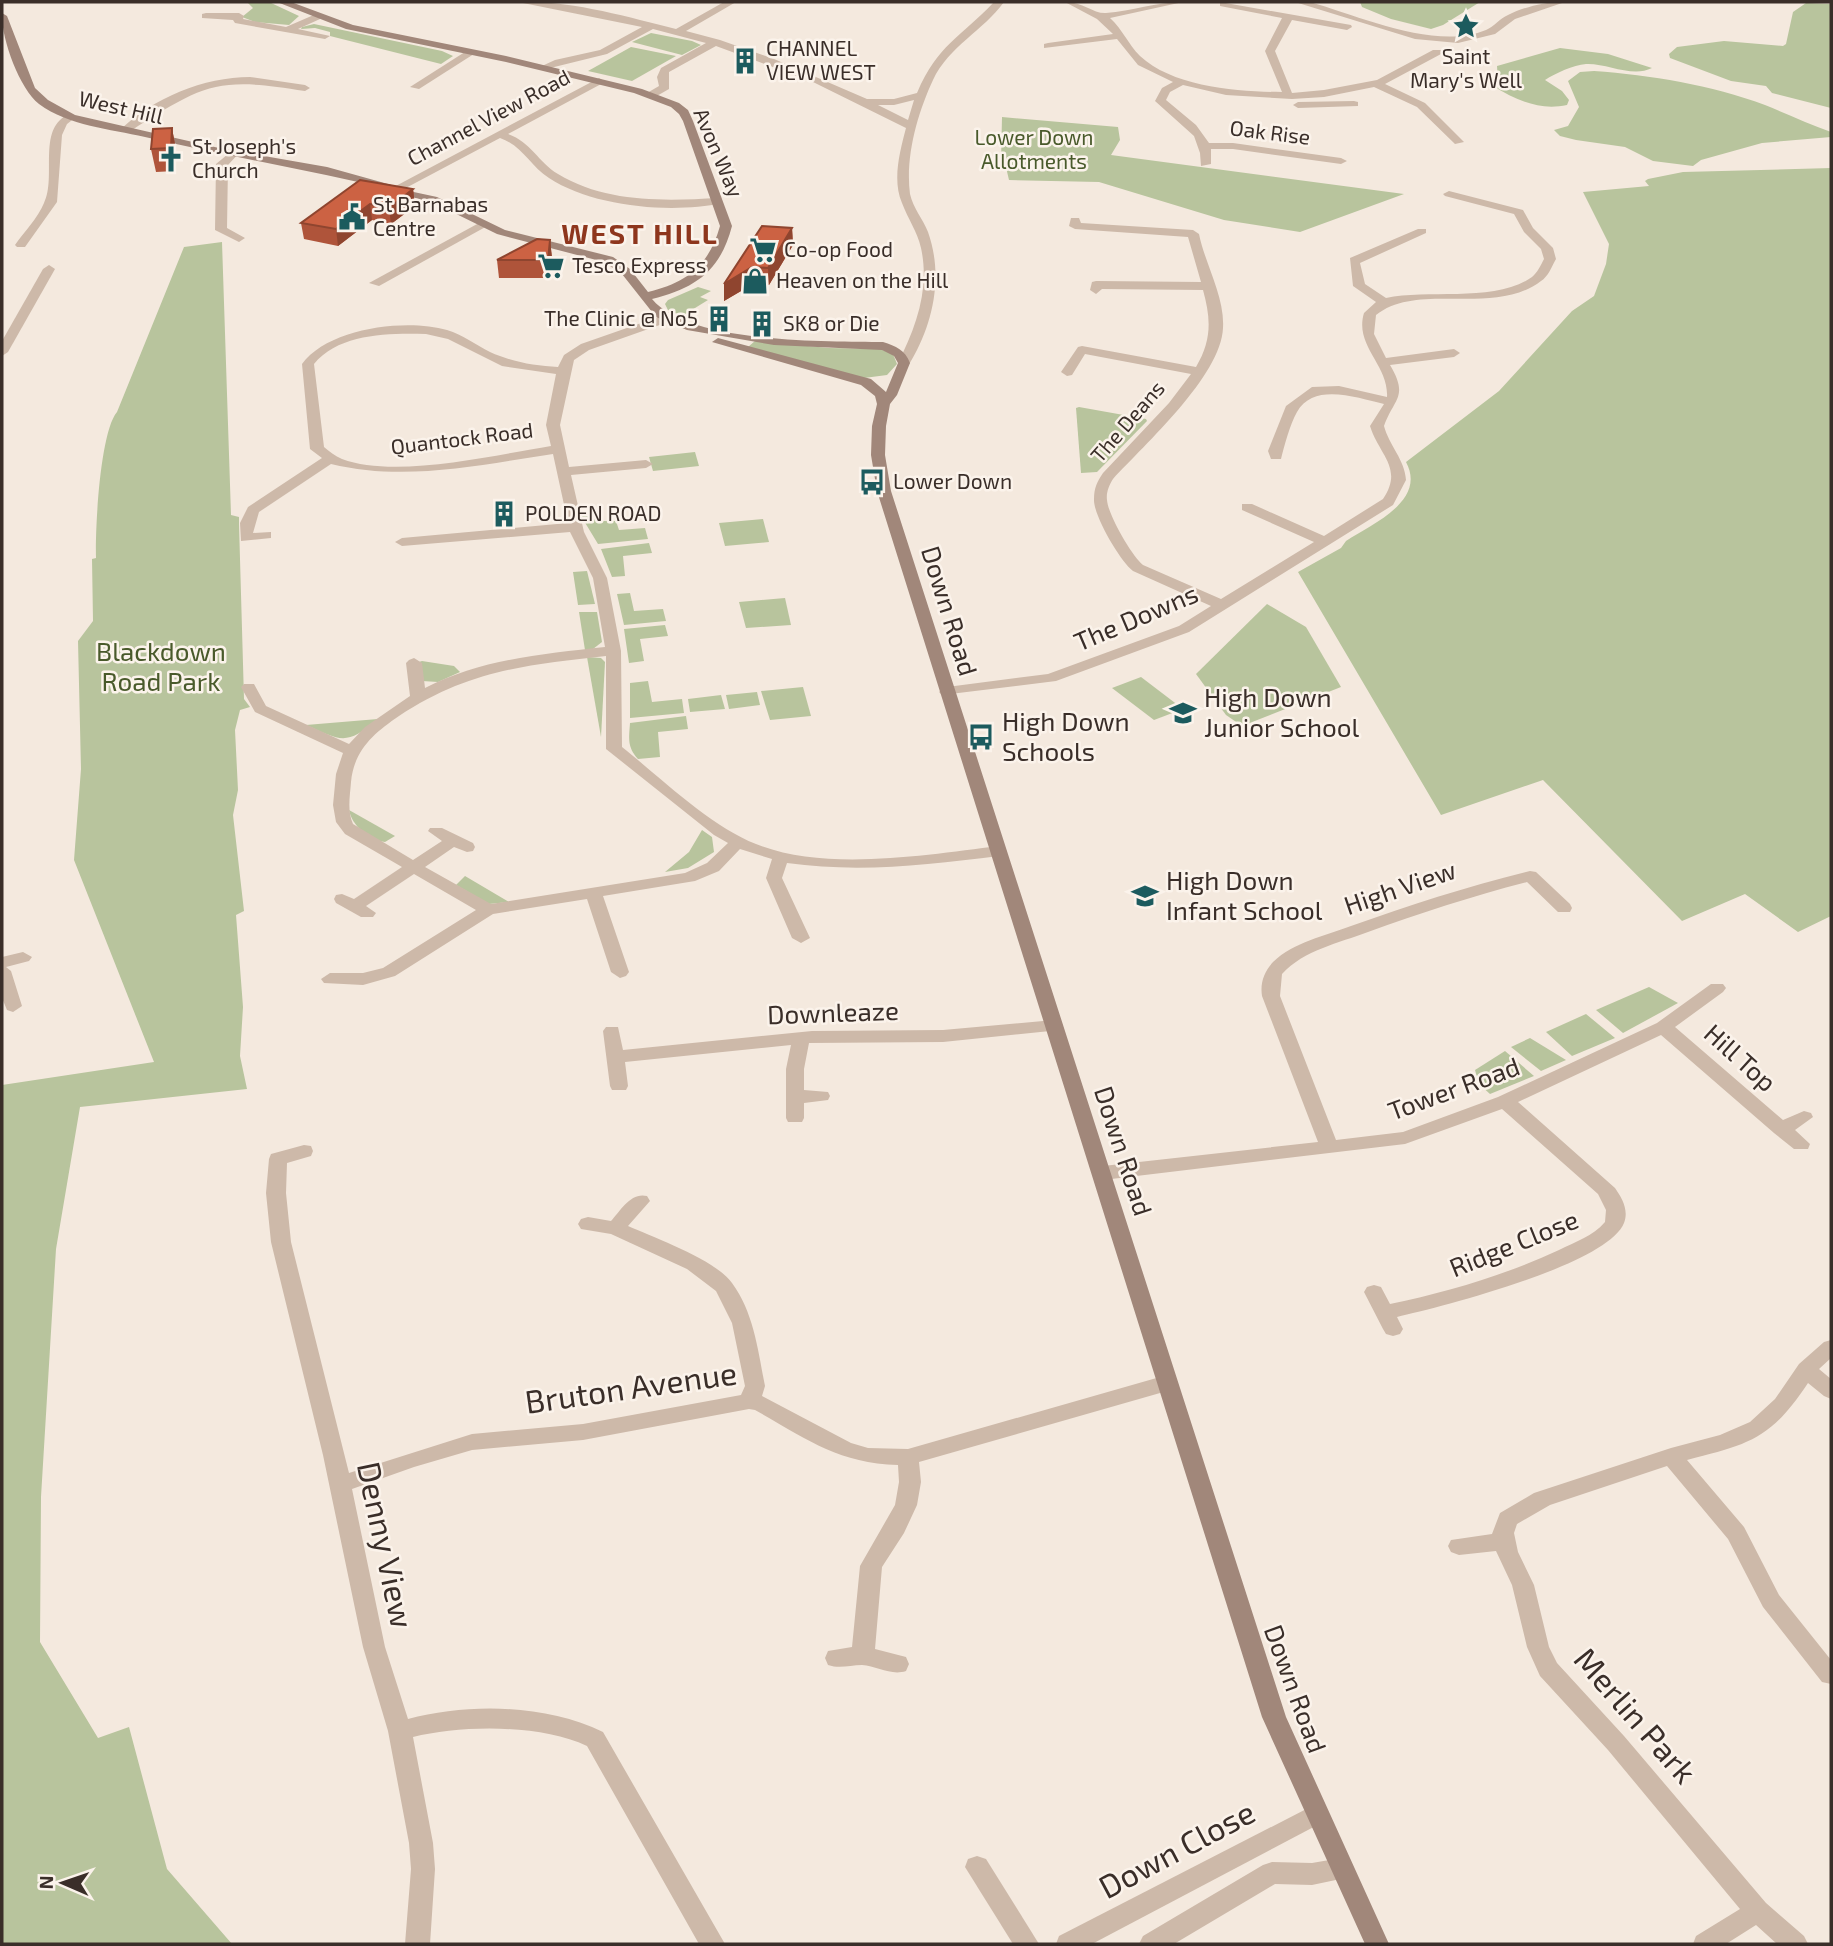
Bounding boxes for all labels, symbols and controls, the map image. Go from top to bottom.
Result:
place icon: Saint Mary's Well [1451,11,1481,41]
place label: CHANNEL VIEW WEST [766,35,876,84]
place label: Saint Mary's Well [1410,43,1523,92]
building icon: CHANNEL VIEW WEST [730,46,760,76]
street label: Channel View Road [403,63,574,170]
street label: West Hill [77,85,167,129]
street label: Avon Way [689,104,749,201]
street label: Oak Rise [1229,114,1312,149]
park label: Lower Down Allotments [974,124,1094,173]
place label: St Joseph's Church [192,133,296,182]
church icon: St Joseph's Church [156,144,186,174]
place label: St Barnabas Centre [373,191,488,240]
public building icon: St Barnabas Centre [337,202,367,232]
district label: WEST HILL [561,216,719,250]
supermarket icon: Co-op Food [748,235,778,265]
place label: Co-op Food [784,236,893,261]
supermarket icon: Tesco Express [536,251,566,281]
place label: Tesco Express [572,252,706,277]
shop icon: Heaven on the Hill [740,266,770,296]
place label: Heaven on the Hill [776,267,949,292]
building icon: The Clinic @ No5 [704,304,734,334]
place label: The Clinic @ No5 [544,305,698,330]
building icon: SK8 or Die [747,309,777,339]
place label: SK8 or Die [783,310,880,335]
street label: The Deans [1085,375,1169,467]
street label: Quantock Road [389,416,535,460]
bus stop icon: Lower Down [857,467,887,497]
place label: Lower Down [893,468,1012,493]
building icon: POLDEN ROAD [489,499,519,529]
place label: POLDEN ROAD [525,500,661,525]
street label: Down Road [916,542,985,679]
street label: The Downs [1069,577,1202,657]
park label: Blackdown Road Park [96,635,226,696]
place label: High Down Junior School [1204,681,1360,742]
school or university icon: High Down Junior School [1168,698,1198,728]
place label: High Down Schools [1002,705,1130,766]
bus stop icon: High Down Schools [966,722,996,752]
street label: High View [1339,853,1460,920]
place label: High Down Infant School [1166,864,1323,925]
school or university icon: High Down Infant School [1130,881,1160,911]
street label: Downleaze [767,994,899,1029]
street label: Hill Top [1699,1017,1783,1097]
street label: Tower Road [1383,1049,1524,1126]
street label: Down Road [1089,1082,1160,1219]
street label: Ridge Close [1445,1203,1582,1282]
street label: Bruton Avenue [522,1352,739,1420]
street label: Denny View [351,1458,423,1631]
street label: Down Road [1259,1620,1334,1757]
street label: Merlin Park [1567,1639,1706,1790]
street label: Down Close [1092,1791,1260,1905]
north arrow [28,1848,98,1918]
text: N [34,1875,57,1890]

